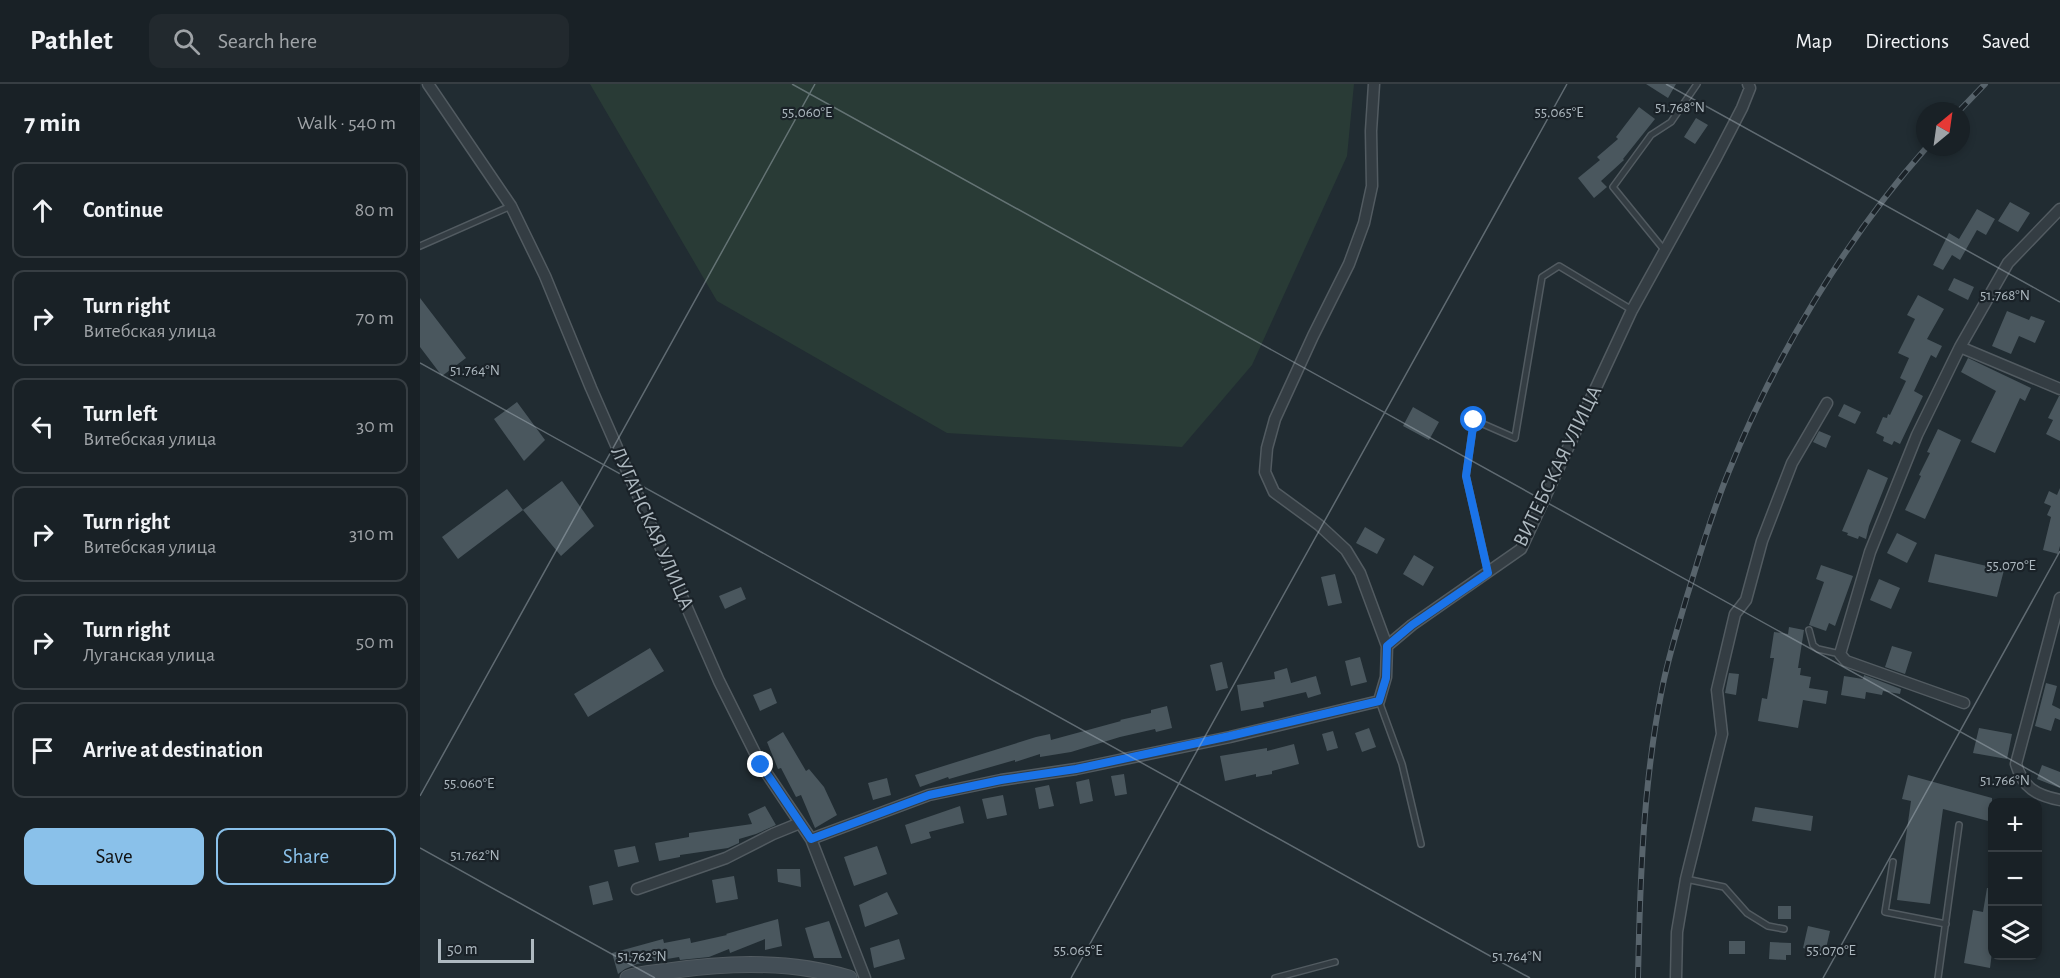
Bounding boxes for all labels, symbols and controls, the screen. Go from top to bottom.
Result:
search box [149,14,569,68]
icon: search [170,25,203,58]
text: Pathlet [30,27,113,55]
text: Search here [218,30,317,52]
text: Map [1796,31,1832,52]
text: Directions [1865,31,1949,52]
text: Saved [1982,31,2030,52]
text: 51.768°N [1655,100,1705,115]
north arrow [1916,102,1970,156]
text: 55.060°E [782,105,832,120]
text: 55.065°E [1535,105,1583,120]
text: 7 min [24,110,81,136]
text: Walk · 540 m [297,113,396,133]
icon: ahead [26,194,59,227]
text: Continue [83,199,163,221]
text: 80 m [355,200,394,220]
text: 51.768°N [1980,288,2030,303]
text: Turn right [83,295,170,317]
icon: right [26,302,59,335]
text: 70 m [356,308,394,328]
text: Витебская улица [83,321,216,341]
text: 51.764°N [450,363,500,378]
street label: ВИТЕБСКАЯ УЛИЦА [1509,382,1606,550]
text: Turn left [83,403,157,425]
route start [1460,406,1486,432]
icon: left [26,410,59,443]
text: 30 m [356,416,394,436]
text: Витебская улица [83,429,216,449]
street label: ЛУГАНСКАЯ УЛИЦА [607,444,698,613]
text: Turn right [83,511,170,533]
icon: right [26,518,59,551]
text: 310 m [349,524,394,544]
text: Витебская улица [83,537,216,557]
text: 55.070°E [1986,558,2036,573]
text: Turn right [83,619,170,641]
icon: right [26,626,59,659]
text: 50 m [356,632,394,652]
text: Луганская улица [83,645,215,665]
icon: arrive [26,734,59,767]
text: Arrive at destination [83,739,263,761]
route end [747,751,773,777]
text: 51.766°N [1980,773,2030,788]
text: 55.060°E [444,776,494,791]
map controls [1988,798,2042,960]
button: + [1988,798,2042,852]
button: Save [24,828,204,885]
button: Share [216,828,396,885]
text: 51.762°N [450,848,500,863]
button: − [1988,852,2042,906]
button: layers [1988,906,2042,960]
scale bar [438,936,534,964]
text: 50 m [447,941,478,957]
text: 55.065°E [1054,943,1102,958]
text: 55.070°E [1806,943,1856,958]
text: 51.762°N [617,949,667,964]
text: 51.764°N [1492,949,1542,964]

